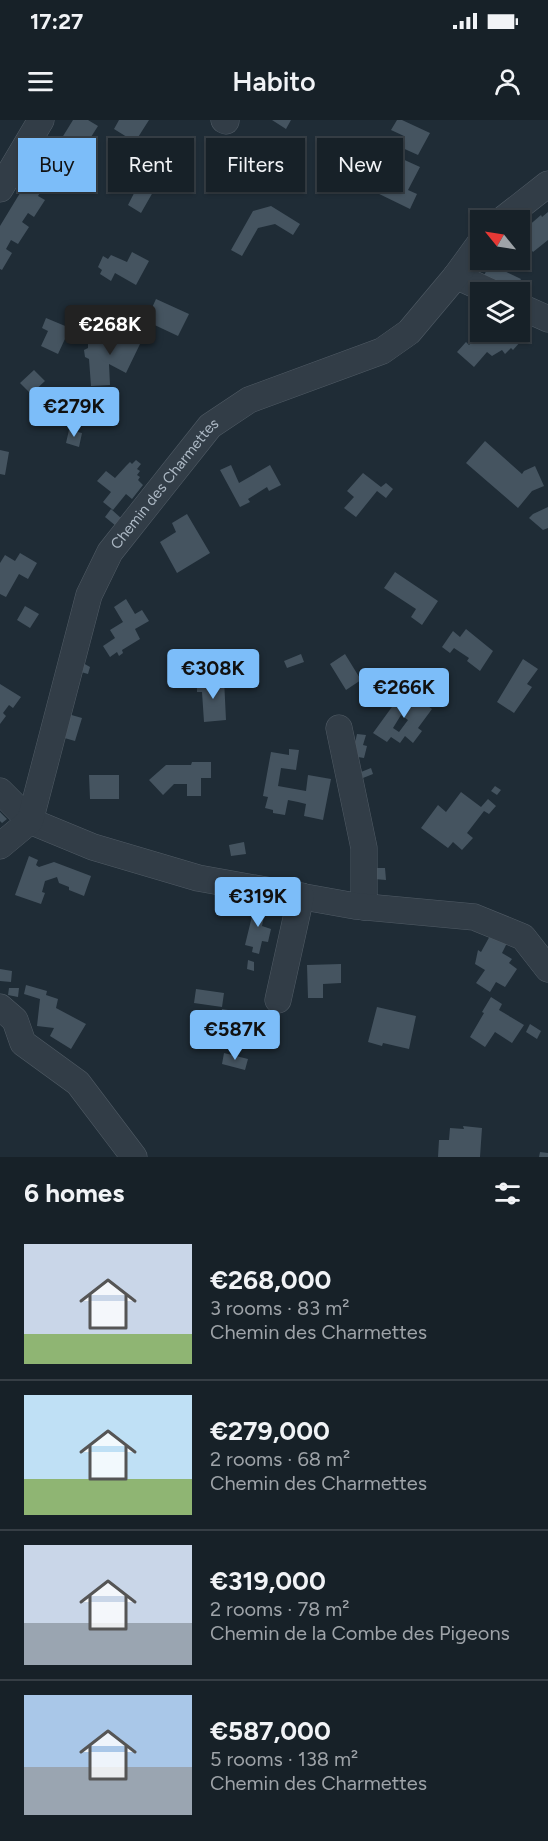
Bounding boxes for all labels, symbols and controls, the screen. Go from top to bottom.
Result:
text: 17:27 [30,8,83,35]
icon: menu [24,65,57,98]
text: Habito [232,65,316,98]
icon: person [491,65,524,98]
chip: Buy [18,138,96,192]
chip: Rent [108,138,194,192]
chip: Filters [206,138,305,192]
chip: New [317,138,403,192]
north arrow [470,210,530,270]
map controls [470,210,530,342]
button: layers [470,282,530,342]
pin: €268K [68,305,152,356]
text: €268K [79,312,141,336]
pin: €279K [32,387,116,438]
text: €279K [43,394,105,418]
street label: Chemin des Charmettes [107,414,222,553]
pin: €308K [171,649,255,700]
text: €308K [181,656,245,680]
pin: €266K [362,668,446,719]
text: €266K [373,675,435,699]
pin: €319K [216,877,300,928]
text: €319K [229,884,287,908]
pin: €587K [193,1010,277,1061]
text: €587K [204,1017,266,1041]
text: 6 homes [24,1177,124,1209]
icon: filters [491,1177,524,1210]
text: €268,000 [210,1264,331,1296]
icon: home [72,1268,144,1340]
text: 3 rooms · 83 m² [210,1296,349,1320]
text: Chemin des Charmettes [210,1320,427,1344]
text: €279,000 [210,1415,330,1447]
icon: home [72,1419,144,1491]
text: 2 rooms · 68 m² [210,1447,350,1471]
text: Chemin des Charmettes [210,1471,427,1495]
text: €319,000 [210,1565,326,1597]
icon: home [72,1569,144,1641]
text: 2 rooms · 78 m² [210,1597,350,1621]
text: Chemin de la Combe des Pigeons [210,1621,510,1645]
text: €587,000 [210,1715,331,1747]
icon: home [72,1719,144,1791]
text: 5 rooms · 138 m² [210,1747,358,1771]
text: Chemin des Charmettes [210,1771,427,1795]

